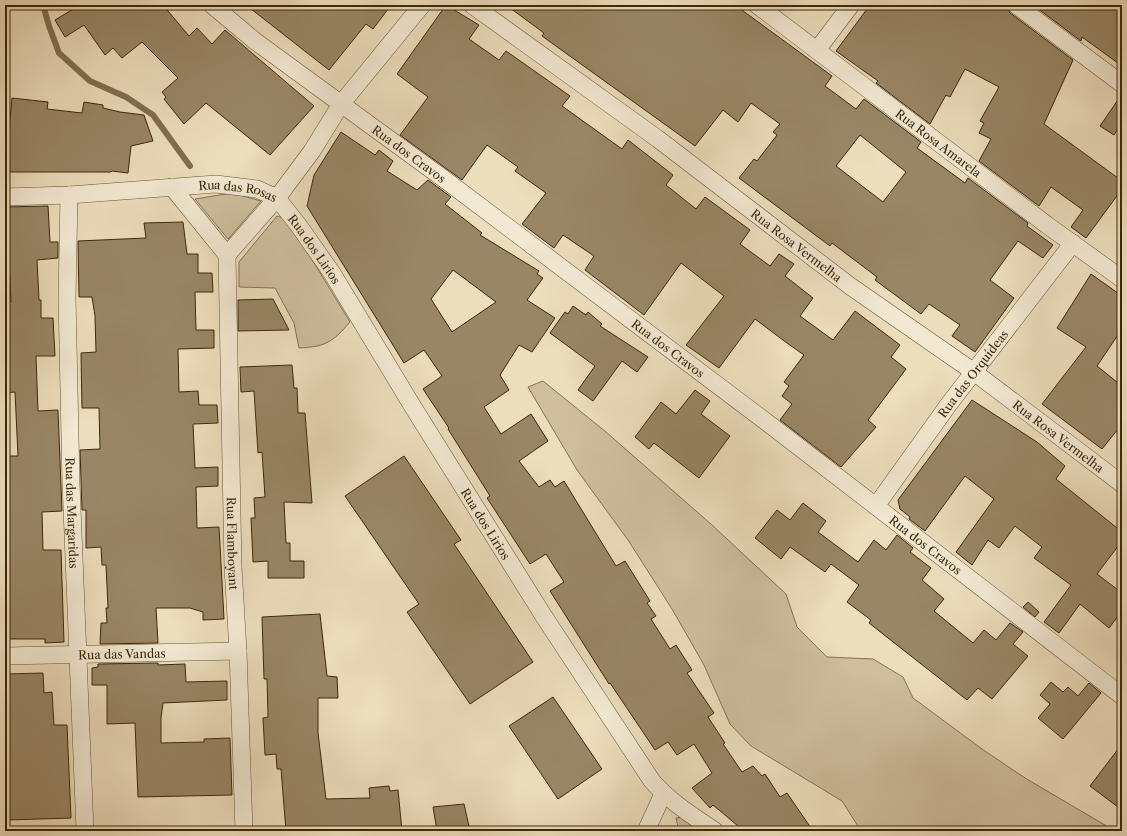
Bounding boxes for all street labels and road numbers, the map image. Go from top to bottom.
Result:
street label: Rua Rosa Amarela [893,105,985,181]
street label: Rua dos Cravos [369,122,449,186]
street label: Rua das Rosas [198,176,280,205]
street label: Rua Rosa Vermelha [748,206,846,285]
street label: Rua dos Lirios [285,211,344,286]
street label: Rua dos Cravos [629,316,708,380]
street label: Rua das Orquídeas [934,327,1011,420]
street label: Rua Rosa Vermelha [1010,397,1108,476]
street label: Rua das Margaridas [63,457,82,569]
street label: Rua dos Lirios [458,485,514,562]
street label: Rua Flamboyant [224,497,242,591]
street label: Rua dos Cravos [886,512,965,577]
street label: Rua das Vandas [78,645,166,662]

